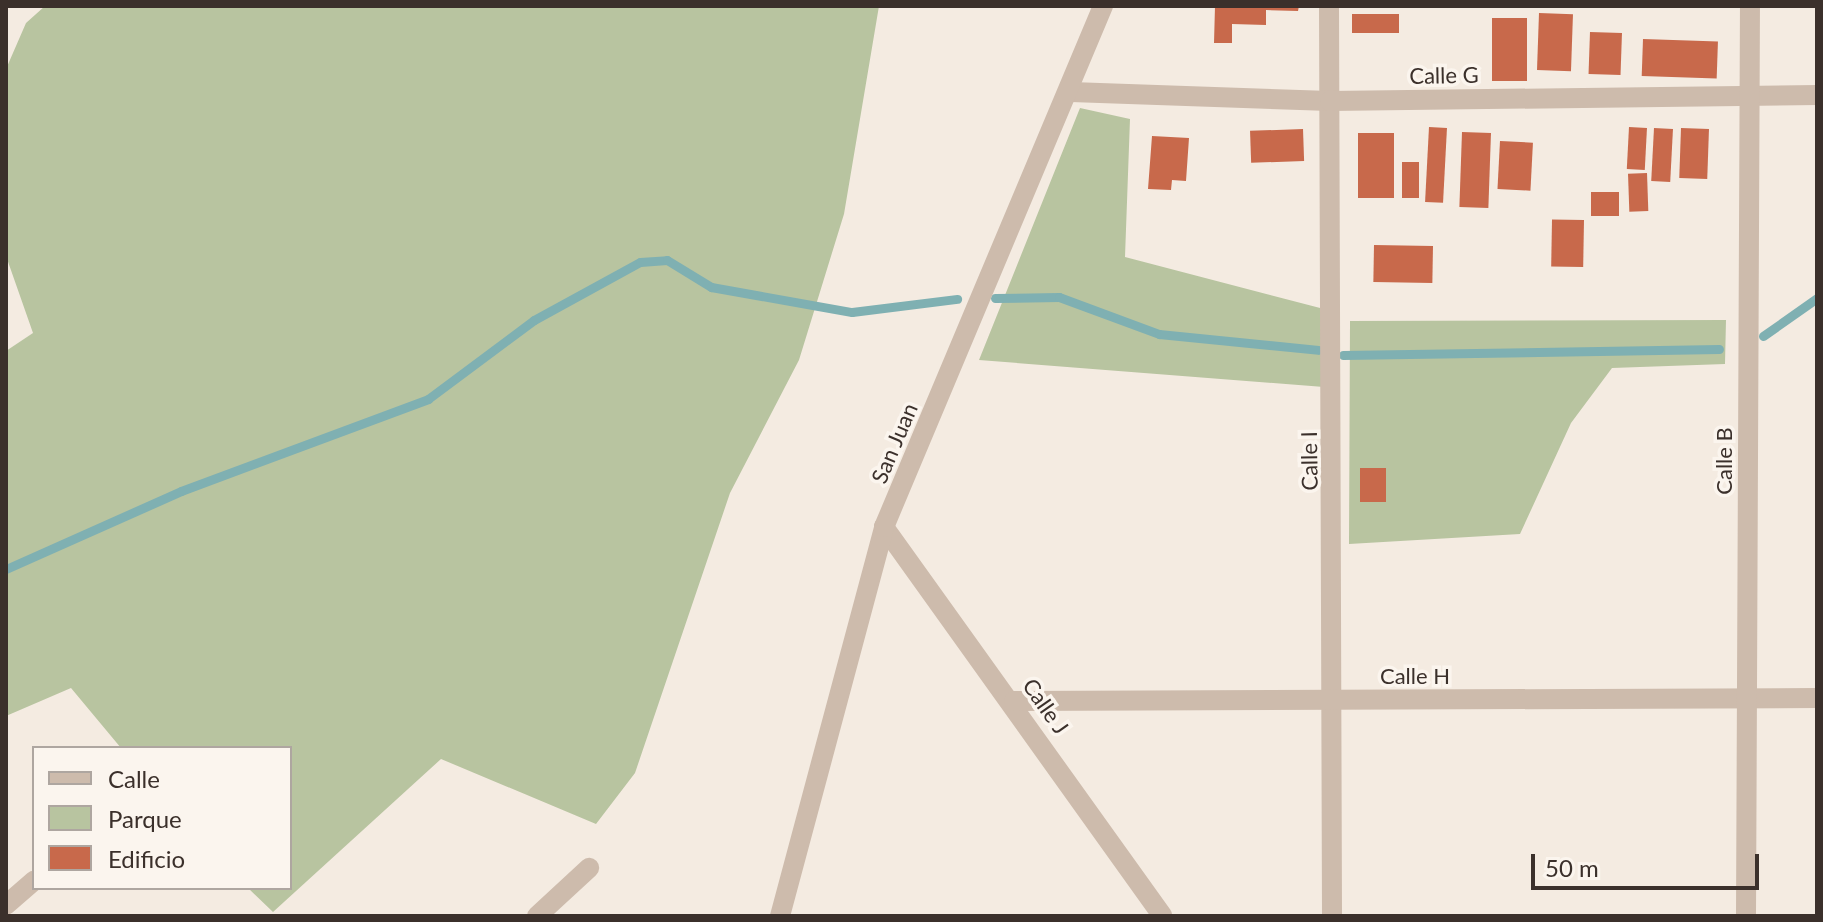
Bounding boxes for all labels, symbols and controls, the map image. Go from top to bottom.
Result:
street label: Calle G [1409,61,1479,89]
street label: San Juan [865,399,923,487]
street label: Calle B [1711,427,1737,495]
street label: Calle I [1295,431,1323,491]
street label: Calle H [1380,663,1450,689]
street label: Calle J [1017,673,1075,739]
legend [32,746,292,890]
text: Calle [108,764,160,793]
text: Parque [108,804,182,833]
scale bar [1535,838,1763,888]
text: Edificio [108,844,185,873]
text: 50 m [1545,853,1599,882]

